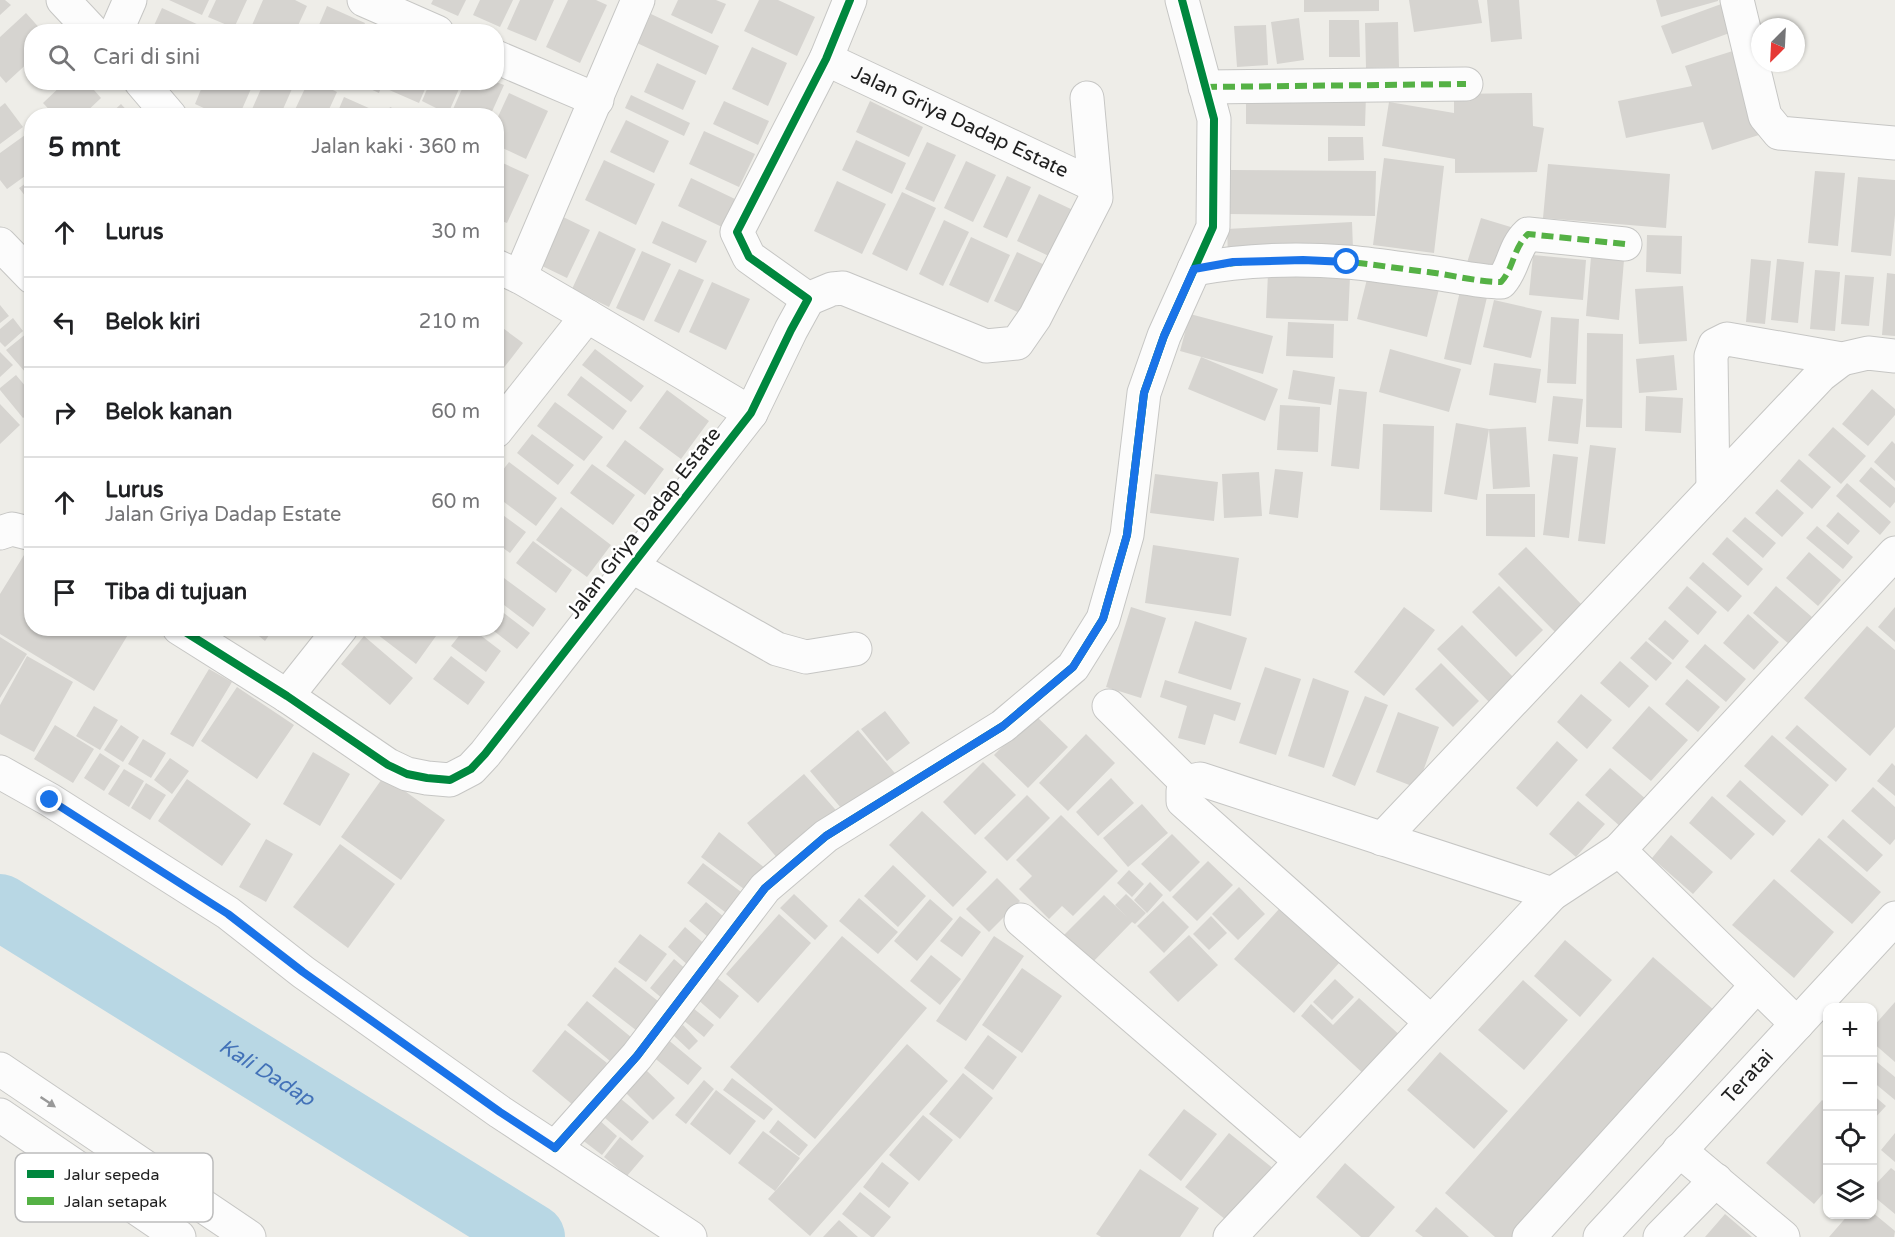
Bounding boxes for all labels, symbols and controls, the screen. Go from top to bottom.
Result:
north arrow [1751,18,1805,72]
search box [24,24,504,90]
icon: search [45,41,78,74]
text: Cari di sini [93,44,200,70]
street label: Jalan Griya Dadap Estate [848,61,1072,183]
text: 5 mnt [48,132,120,163]
text: Jalan kaki · 360 m [311,135,480,159]
icon: ahead [48,216,81,249]
text: Lurus [105,219,163,245]
text: 30 m [431,220,480,244]
route start [1333,248,1359,274]
icon: left [48,306,81,339]
text: Belok kiri [105,309,201,335]
text: 210 m [419,310,480,334]
icon: right [48,396,81,429]
text: Belok kanan [105,399,232,425]
text: 60 m [431,400,480,424]
street label: Jalan Griya Dadap Estate [562,422,726,624]
text: Lurus [105,477,163,503]
icon: ahead [48,486,81,519]
text: 60 m [431,490,480,514]
text: Jalan Griya Dadap Estate [105,503,341,527]
icon: arrive [48,576,81,609]
text: Tiba di tujuan [105,579,247,605]
route end [36,786,62,812]
map controls [1823,1003,1877,1219]
button: + [1823,1003,1877,1057]
water label: Kali Dadap [215,1034,321,1112]
street label: Teratai [1717,1045,1779,1109]
button: − [1823,1057,1877,1111]
one-way arrow [40,1096,56,1108]
button: locate [1823,1111,1877,1165]
legend [15,1153,213,1222]
text: Jalur sepeda [64,1165,159,1185]
button: layers [1823,1165,1877,1219]
text: Jalan setapak [64,1192,167,1212]

